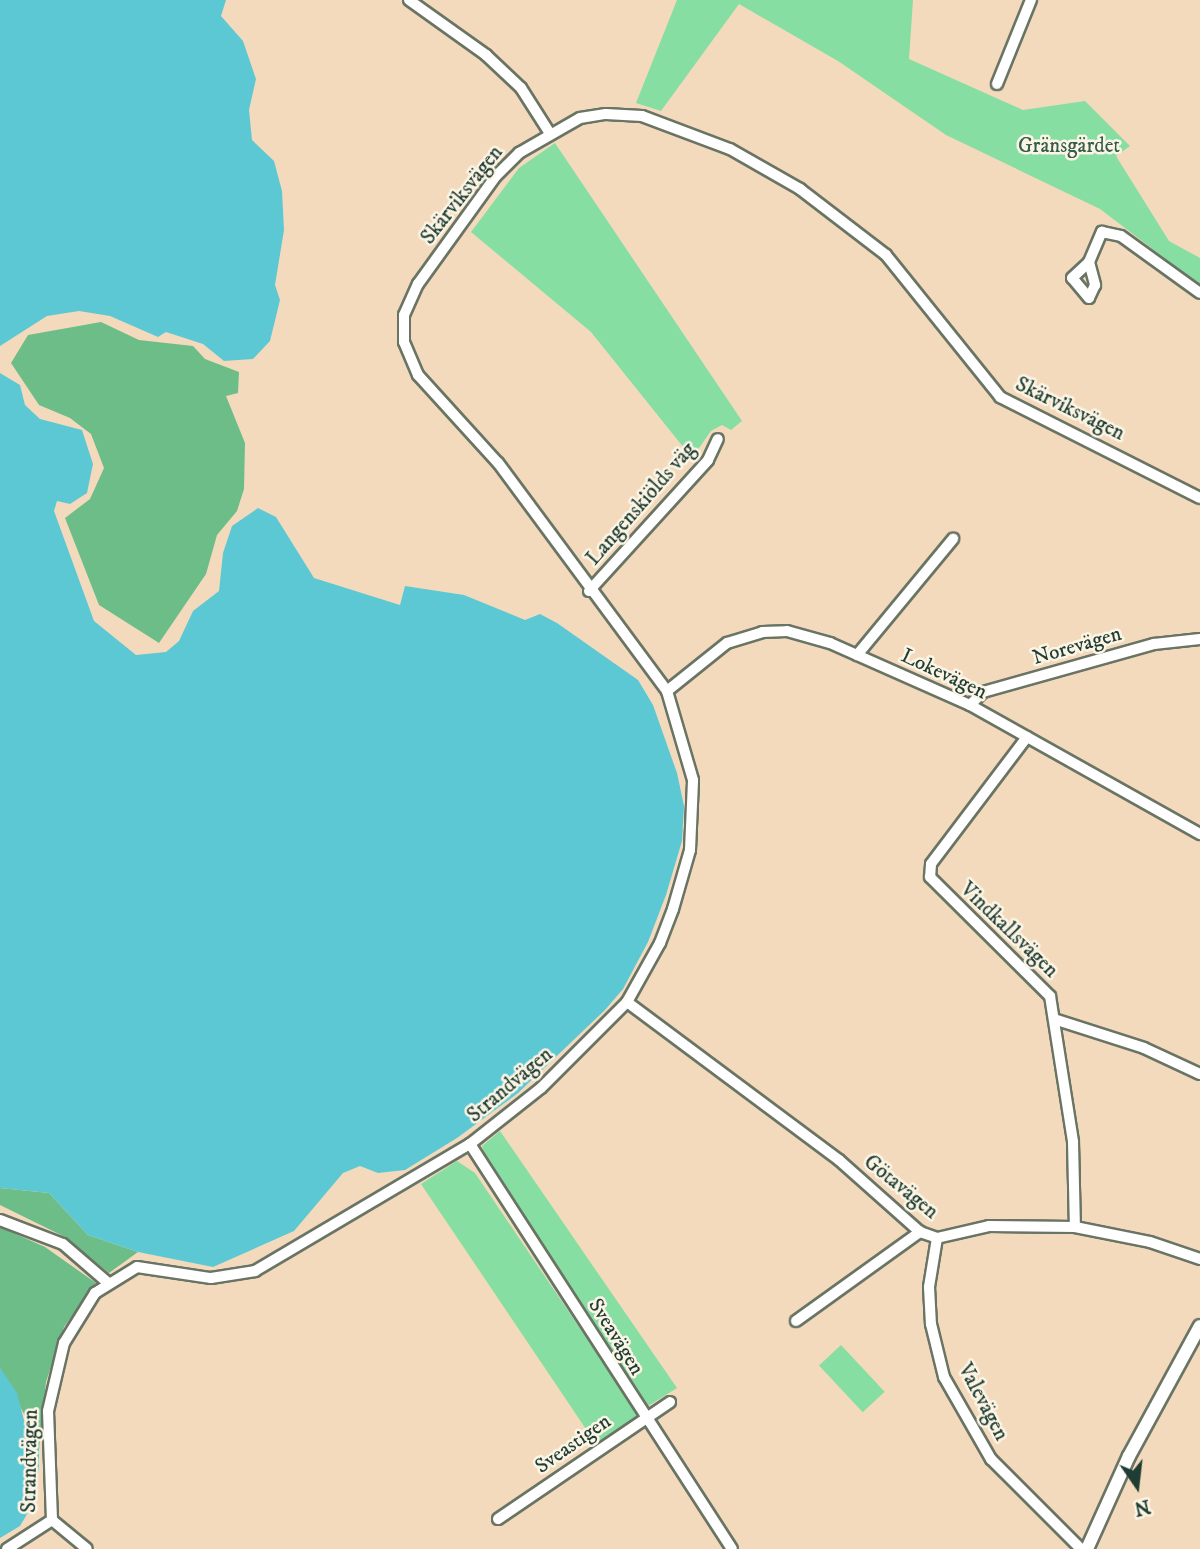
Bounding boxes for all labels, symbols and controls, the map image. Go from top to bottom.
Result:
park label: Gränsgärdet [1018,133,1120,159]
street label: Skärviksvägen [416,141,508,249]
street label: Skärviksvägen [1011,372,1129,446]
street label: Langenskiölds väg [581,437,701,571]
street label: Norevägen [1030,621,1124,671]
street label: Lokevägen [897,643,991,705]
street label: Vindkallsvägen [955,877,1063,983]
street label: Strandvägen [462,1042,558,1128]
street label: Götavägen [859,1149,943,1225]
street label: Sveavägen [583,1294,649,1380]
street label: Valevägen [952,1359,1014,1445]
street label: Strandvägen [16,1409,44,1513]
street label: Sveastigen [530,1409,616,1479]
north arrow [1102,1451,1172,1521]
text: N [1132,1494,1153,1520]

